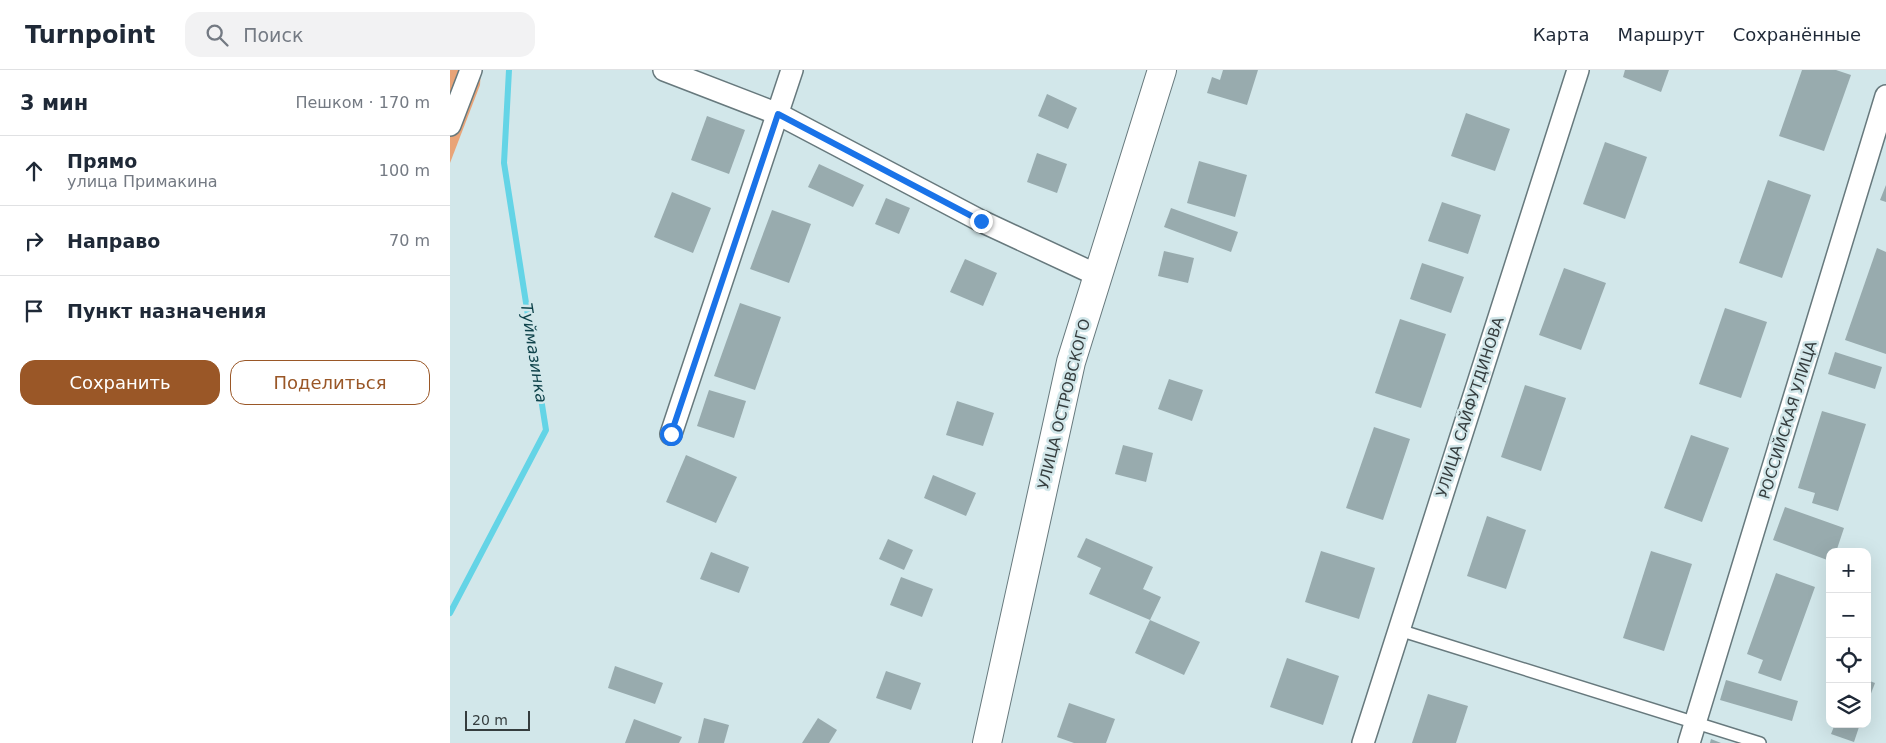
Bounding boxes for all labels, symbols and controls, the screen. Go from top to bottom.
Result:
search box [185,12,535,57]
text: Turnpoint [25,21,155,49]
icon: search [203,21,231,49]
text: Поиск [243,24,303,46]
text: Карта [1533,24,1590,45]
text: Маршрут [1618,24,1705,45]
text: Сохранённые [1733,24,1861,45]
text: 3 мин [20,91,88,115]
text: Пешком · 170 m [295,93,430,112]
text: Прямо [67,150,137,172]
icon: ahead [20,157,48,185]
text: 100 m [379,161,430,180]
text: улица Примакина [67,172,218,191]
route end [970,210,993,233]
icon: right [20,227,48,255]
text: Направо [67,230,160,252]
text: 70 m [389,231,430,250]
icon: arrive [20,297,48,325]
text: Пункт назначения [67,300,266,322]
water label: Туймазинка [517,302,551,404]
street label: УЛИЦА САЙФУТДИНОВА [1431,314,1508,499]
street label: УЛИЦА ОСТРОВСКОГО [1034,317,1094,491]
street label: РОССИЙСКАЯ УЛИЦА [1754,338,1821,501]
button: Сохранить [20,360,220,405]
button: Поделиться [230,360,430,405]
route start [660,423,683,446]
map controls [1826,548,1871,728]
button: + [1826,548,1871,593]
button: − [1826,593,1871,638]
button: locate [1826,638,1871,683]
button: layers [1826,683,1871,728]
scale bar [465,708,530,731]
text: 20 m [472,712,508,728]

